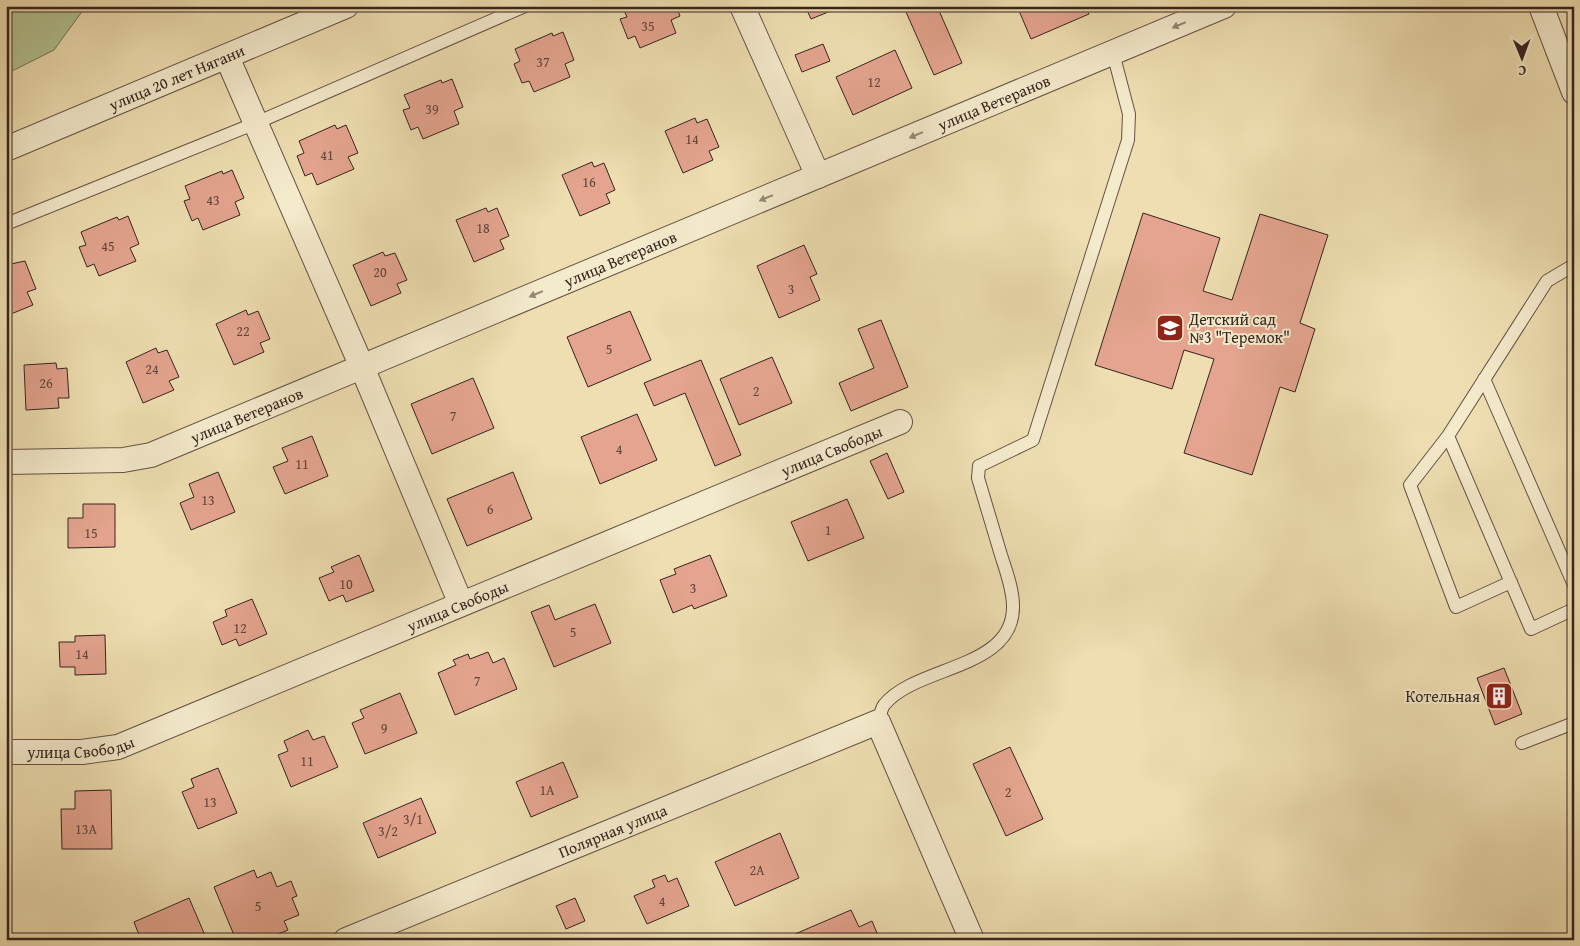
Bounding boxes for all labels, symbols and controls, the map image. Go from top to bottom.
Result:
house number: 35 [641,16,655,36]
one-way arrow [1171,21,1186,29]
north arrow [1498,32,1548,82]
street label: улица 20 лет Нягани [104,38,249,117]
house number: 37 [536,52,550,72]
text: С [1518,61,1526,81]
street label: улица Ветеранов [933,68,1054,137]
house number: 12 [867,72,881,92]
house number: 39 [425,99,439,119]
house number: 14 [685,129,699,149]
one-way arrow [908,131,923,139]
house number: 41 [320,145,334,165]
house number: 16 [582,172,596,192]
house number: 43 [206,190,220,210]
one-way arrow [759,194,773,202]
house number: 18 [476,218,490,238]
street label: улица Ветеранов [559,224,680,293]
house number: 45 [101,236,115,256]
house number: 20 [373,262,387,282]
house number: 3 [788,279,794,299]
one-way arrow [528,291,543,299]
place label: Детский сад №3 "Теремок" [1188,307,1290,349]
school or university icon: Детский сад №3 "Теремок" [1155,313,1185,343]
house number: 22 [236,321,250,341]
house number: 5 [606,339,612,359]
house number: 24 [145,359,159,379]
house number: 26 [39,373,53,393]
street label: улица Ветеранов [186,381,307,450]
house number: 2 [753,381,759,401]
house number: 7 [450,406,457,426]
street label: улица Свободы [776,419,886,483]
house number: 4 [616,439,623,459]
house number: 11 [295,454,309,474]
house number: 13 [201,490,215,510]
house number: 6 [487,499,494,519]
house number: 1 [825,520,831,540]
house number: 15 [84,523,98,543]
house number: 10 [339,574,353,594]
street label: улица Свободы [402,574,512,638]
house number: 3 [690,578,696,598]
house number: 12 [233,618,247,638]
house number: 5 [570,622,576,642]
house number: 14 [75,644,89,664]
house number: 7 [474,671,481,691]
building icon: Котельная [1484,681,1514,711]
place label: Котельная [1405,684,1480,708]
house number: 9 [381,718,388,738]
street label: улица Свободы [26,730,138,764]
house number: 11 [300,751,314,771]
house number: 1А [539,780,555,800]
house number: 2 [1005,782,1011,802]
house number: 13 [203,792,217,812]
street label: Полярная улица [554,798,671,864]
house number: 3/1 [403,809,423,829]
house number: 13А [75,819,97,839]
house number: 3/2 [378,821,398,841]
house number: 2А [749,860,765,880]
house number: 4 [659,891,666,911]
house number: 5 [255,896,261,916]

